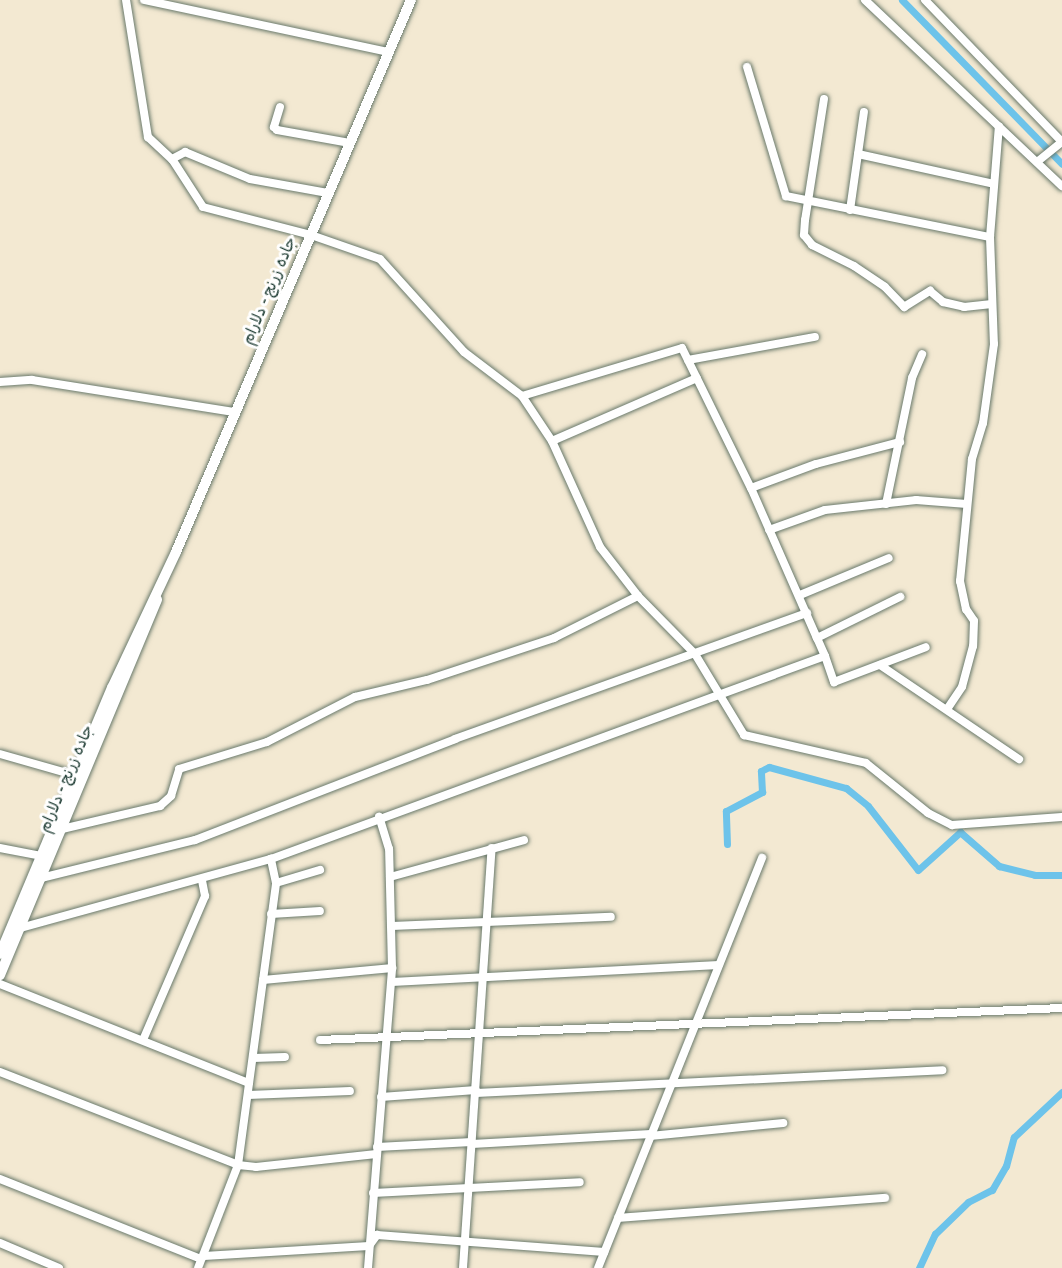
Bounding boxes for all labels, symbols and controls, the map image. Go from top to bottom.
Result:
street label: جاده زرنج - دلارام [238,234,302,348]
street label: جاده زرنج - دلارام [35,722,99,836]

